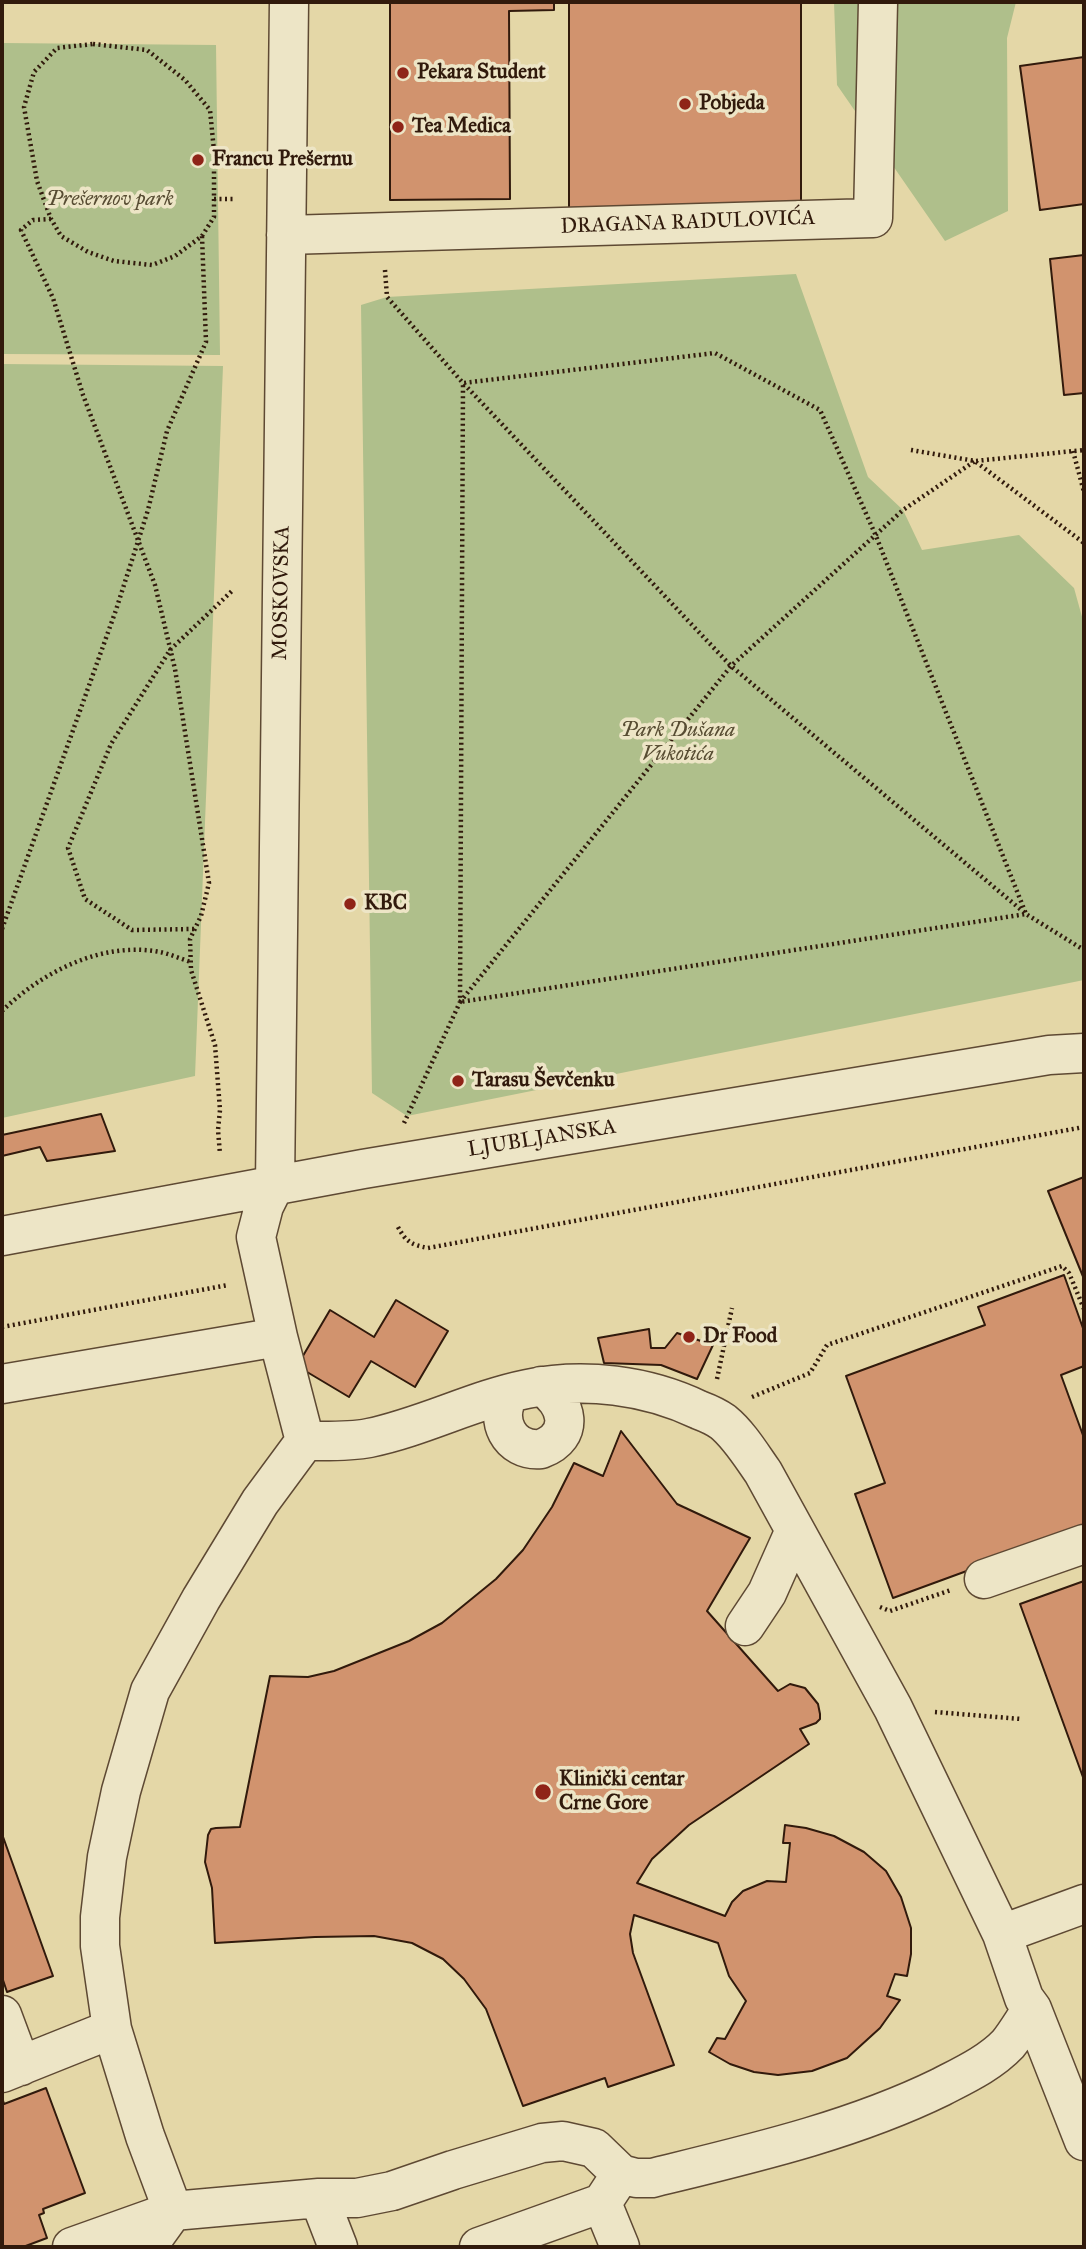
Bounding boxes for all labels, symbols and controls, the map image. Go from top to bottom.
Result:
place label: Pekara Student [417,60,546,86]
marker: Pekara Student [395,65,411,81]
place label: Pobjeda [699,91,765,117]
marker: Pobjeda [677,96,693,112]
place label: Tea Medica [412,114,511,140]
marker: Tea Medica [390,119,406,135]
place label: Francu Prešernu [212,147,353,173]
marker: Francu Prešernu [190,152,206,168]
park label: Prešernov park [46,187,174,213]
street label: DRAGANA RADULOVIĆA [560,206,816,240]
street label: MOSKOVSKA [268,525,296,661]
park label: Park Dušana Vukotića [621,718,735,768]
place label: KBC [364,891,407,917]
marker: KBC [342,896,358,912]
place label: Tarasu Ševčenku [472,1068,615,1094]
marker: Tarasu Ševčenku [450,1073,466,1089]
street label: LJUBLJANSKA [466,1115,618,1163]
place label: Dr Food [703,1324,777,1350]
marker: Dr Food [681,1329,697,1345]
place label: Klinički centar Crne Gore [559,1767,684,1817]
marker: Klinički centar Crne Gore [533,1782,553,1802]

